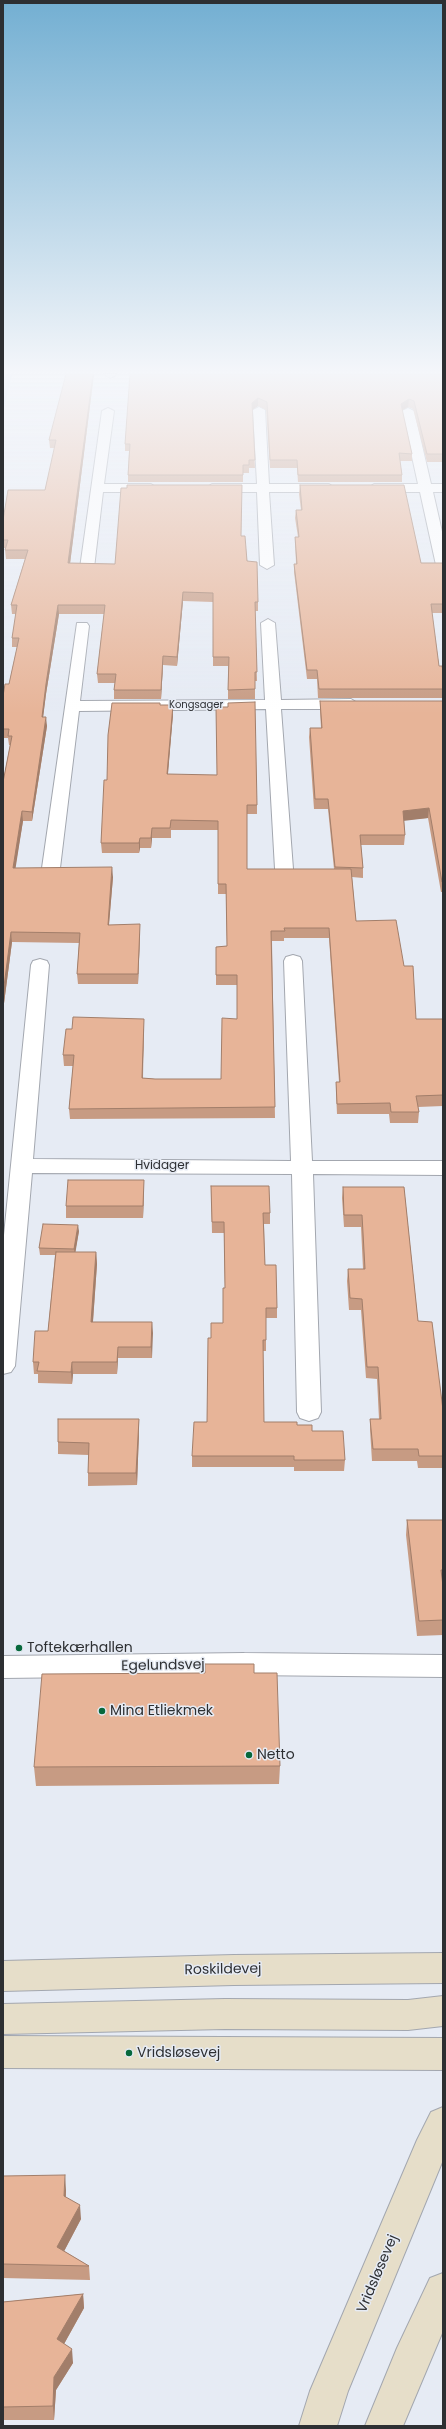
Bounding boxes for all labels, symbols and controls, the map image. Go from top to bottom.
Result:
street label: Kongsager [169,699,223,711]
street label: Hvidager [135,1159,189,1173]
place label: Toftekærhallen [27,1640,133,1656]
marker: Toftekærhallen [14,1643,24,1653]
street label: Egelundsvej [121,1657,205,1675]
place label: Mina Etliekmek [110,1703,213,1719]
marker: Mina Etliekmek [97,1706,107,1716]
place label: Netto [257,1747,295,1763]
marker: Netto [244,1750,254,1760]
street label: Roskildevej [184,1961,262,1979]
place label: Vridsløsevej [137,2045,220,2061]
marker: Vridsløsevej [124,2048,134,2058]
street label: Vridsløsevej [354,2232,402,2316]

